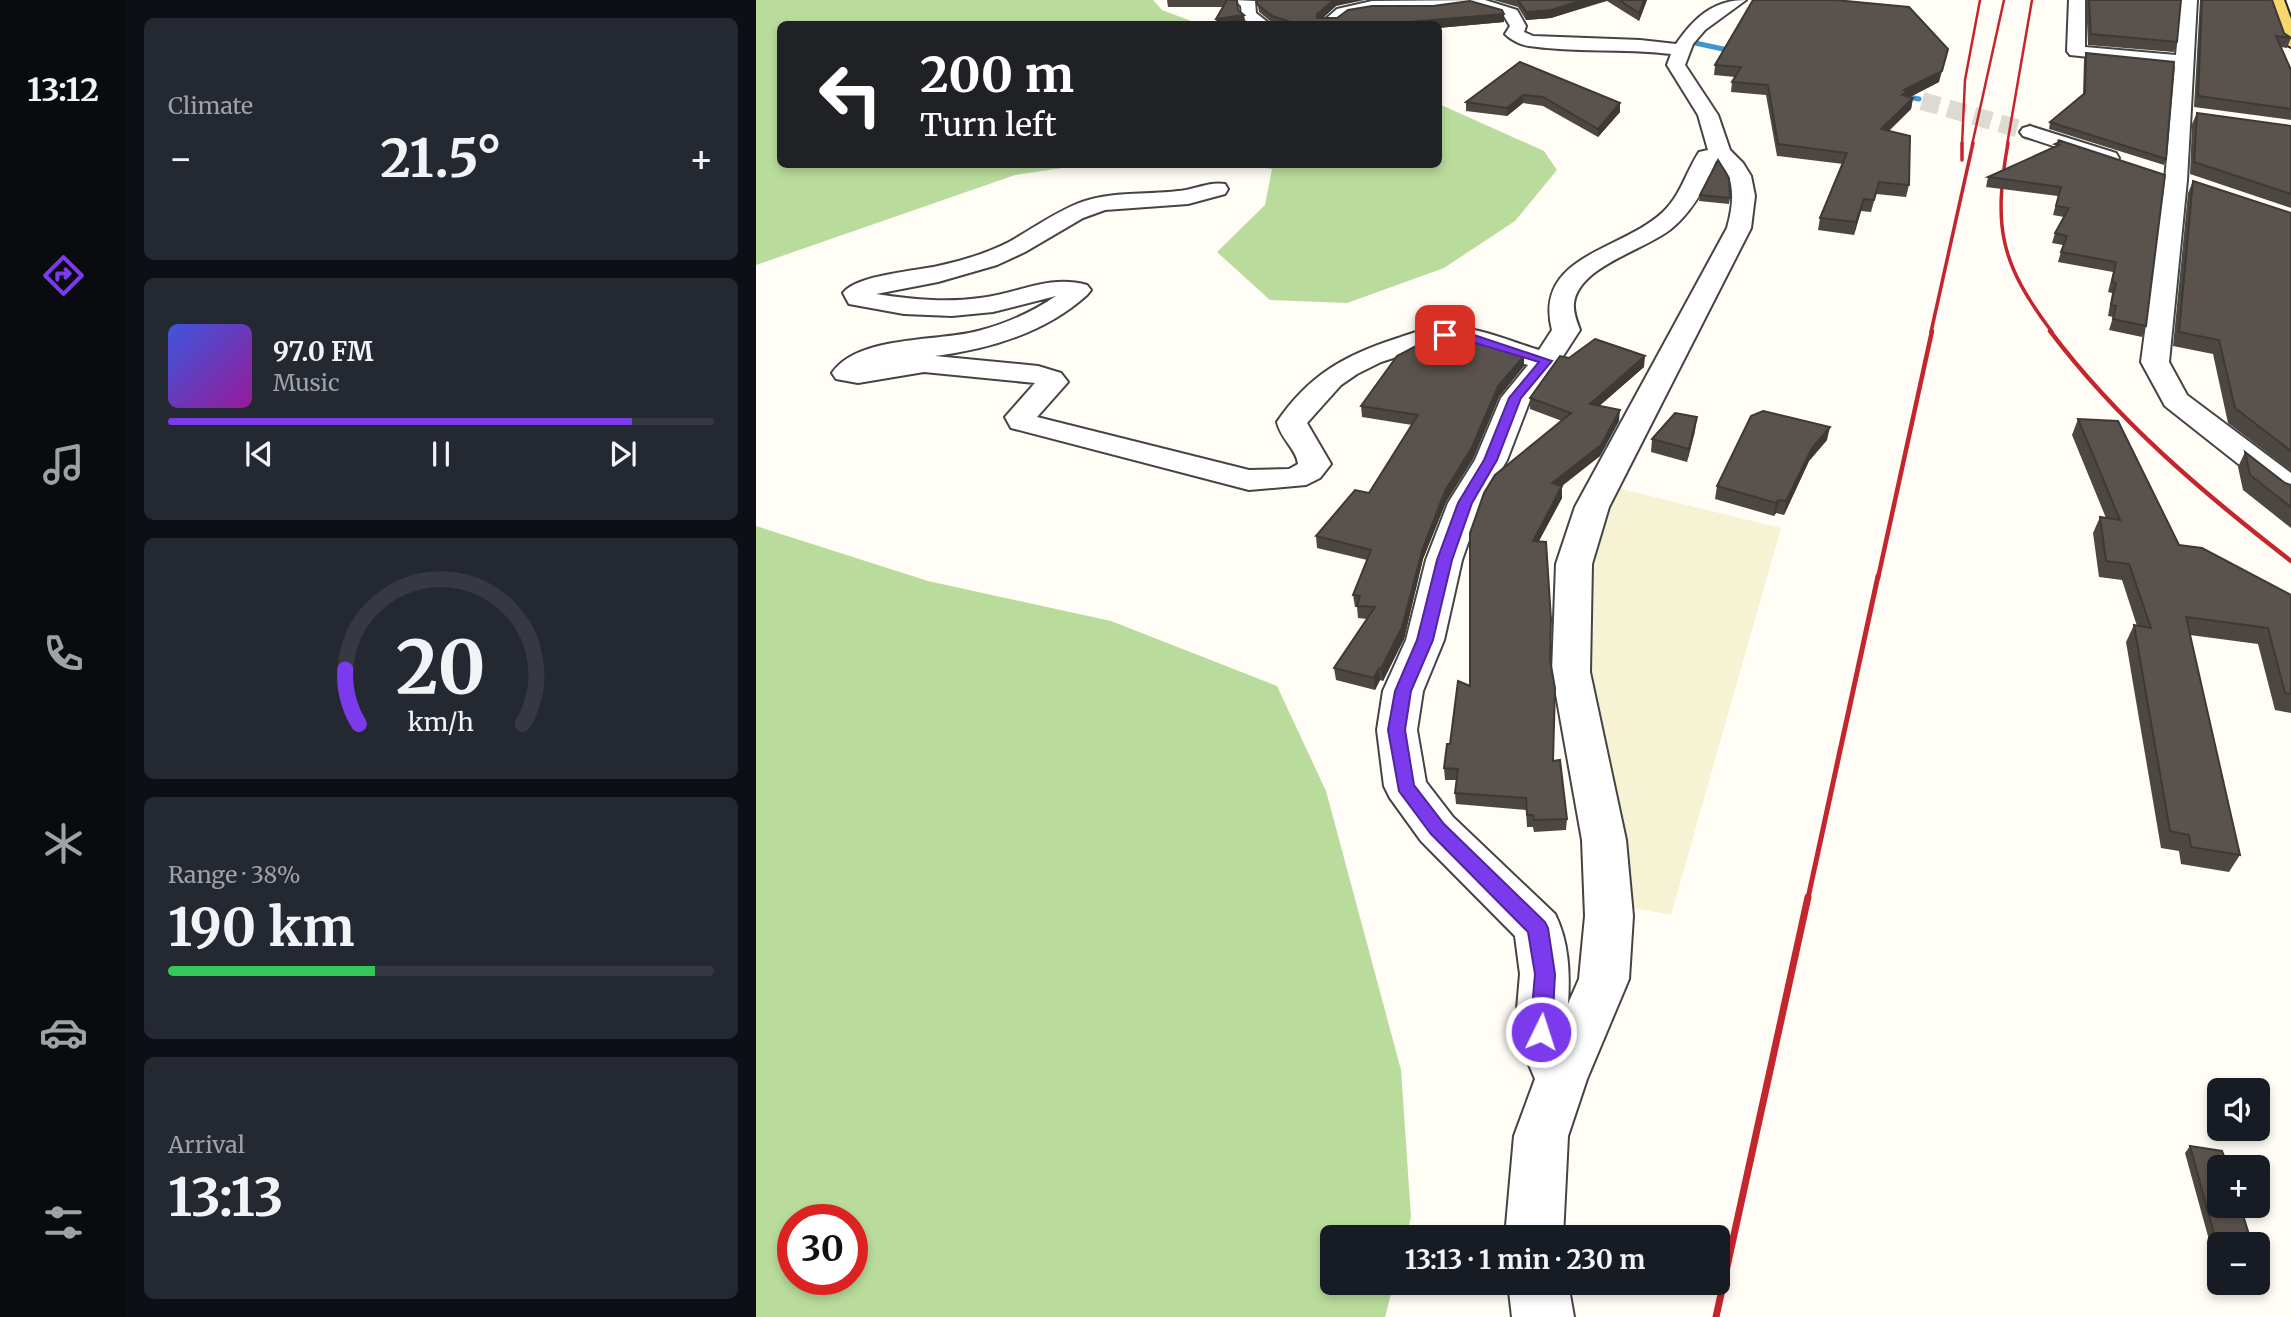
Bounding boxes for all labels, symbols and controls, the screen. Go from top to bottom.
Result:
text: 200 m [920,44,1074,105]
icon: left [805,49,896,140]
text: 13:12 [27,70,99,110]
text: Climate [168,91,253,120]
text: Turn left [920,105,1057,145]
text: 21.5° [380,126,502,191]
text: − [168,135,193,182]
text: + [689,135,714,182]
icon: directions [39,251,88,300]
pin [1415,305,1475,365]
icon: arrive [1426,316,1464,354]
text: 97.0 FM [273,335,373,368]
text: Music [273,368,340,397]
icon: previous [240,435,278,473]
icon: pause [422,435,460,473]
icon: next [604,435,642,473]
icon: music [39,440,88,489]
text: 20 [396,623,486,715]
icon: phone [39,629,88,678]
text: km/h [408,706,474,738]
icon: climate [39,819,88,868]
text: Range · 38% [168,860,301,889]
text: 190 km [168,895,354,960]
position arrow [1504,995,1578,1069]
icon: car [39,1008,88,1057]
map controls [2207,1078,2270,1295]
button: sound [2207,1078,2270,1141]
text: Arrival [168,1130,245,1159]
button: + [2207,1155,2270,1218]
text: 13:13 [168,1165,283,1230]
icon: filters [39,1198,88,1247]
speed limit sign: 30 [777,1204,868,1295]
button: − [2207,1232,2270,1295]
text: 13:13 · 1 min · 230 m [1405,1243,1645,1276]

